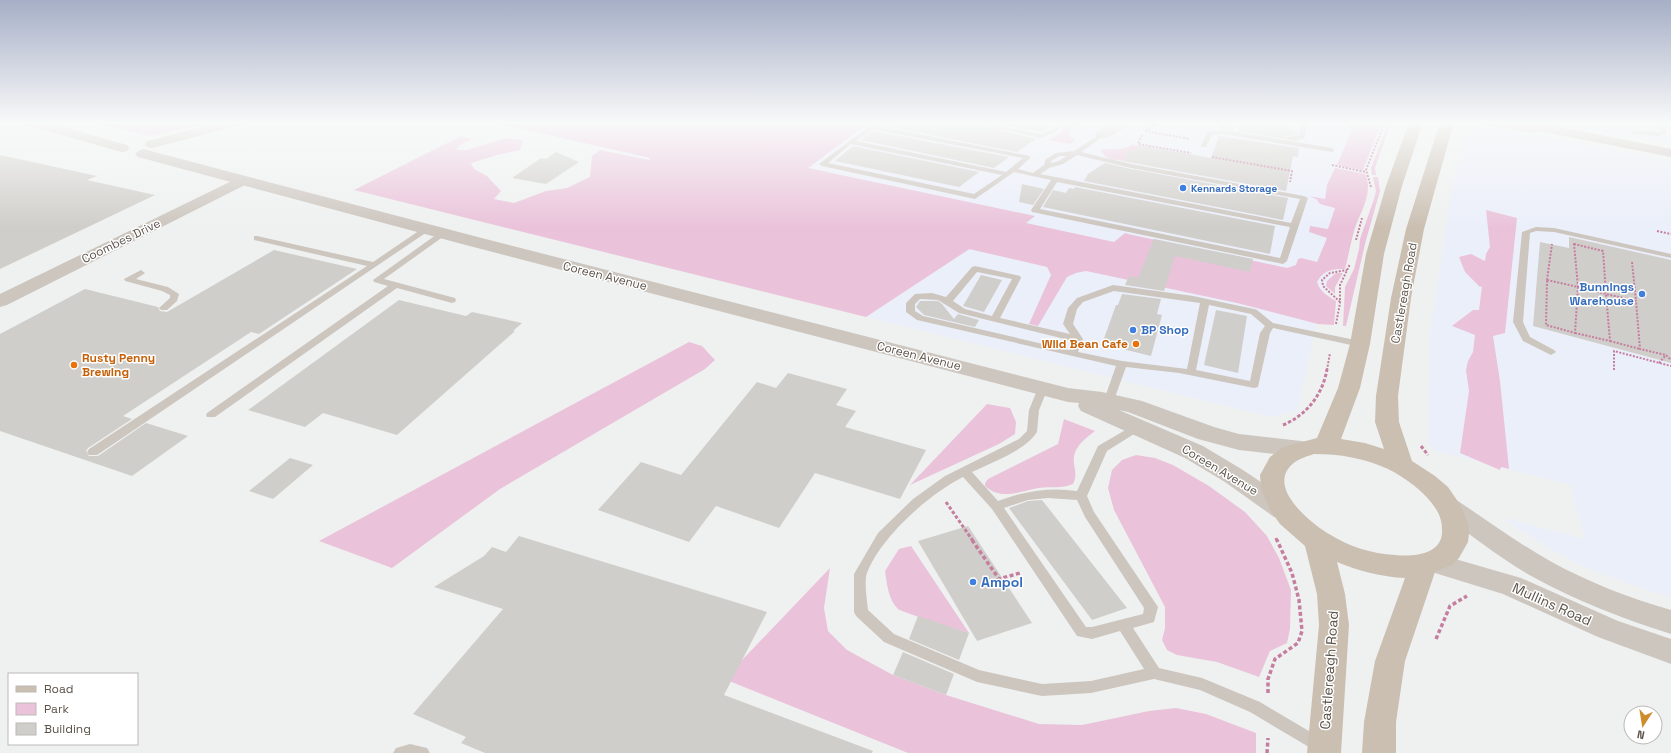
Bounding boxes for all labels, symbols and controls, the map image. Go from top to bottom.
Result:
place label: Kennards Storage [1191,182,1277,195]
marker: Kennards Storage [1178,183,1188,193]
street label: Coombes Drive [79,215,163,267]
street label: Castlereagh Road [1387,241,1421,345]
street label: Coreen Avenue [561,258,649,294]
place label: Bunnings Warehouse [1570,279,1634,309]
marker: Bunnings Warehouse [1637,289,1647,299]
place label: BP Shop [1141,322,1189,338]
marker: BP Shop [1128,325,1138,335]
place label: Wild Bean Cafe [1042,336,1128,352]
street label: Coreen Avenue [875,338,963,374]
marker: Wild Bean Cafe [1131,339,1141,349]
place label: Rusty Penny Brewing [82,350,155,380]
marker: Rusty Penny Brewing [69,360,79,370]
street label: Coreen Avenue [1179,441,1261,499]
place label: Ampol [981,573,1023,591]
marker: Ampol [968,577,978,587]
street label: Mullins Road [1510,579,1594,629]
street label: Castlereagh Road [1316,610,1342,730]
legend [8,673,138,745]
text: Road [44,681,73,697]
text: Park [44,701,69,717]
north arrow [1623,705,1663,745]
text: Building [44,721,91,737]
text: N [1636,727,1646,742]

